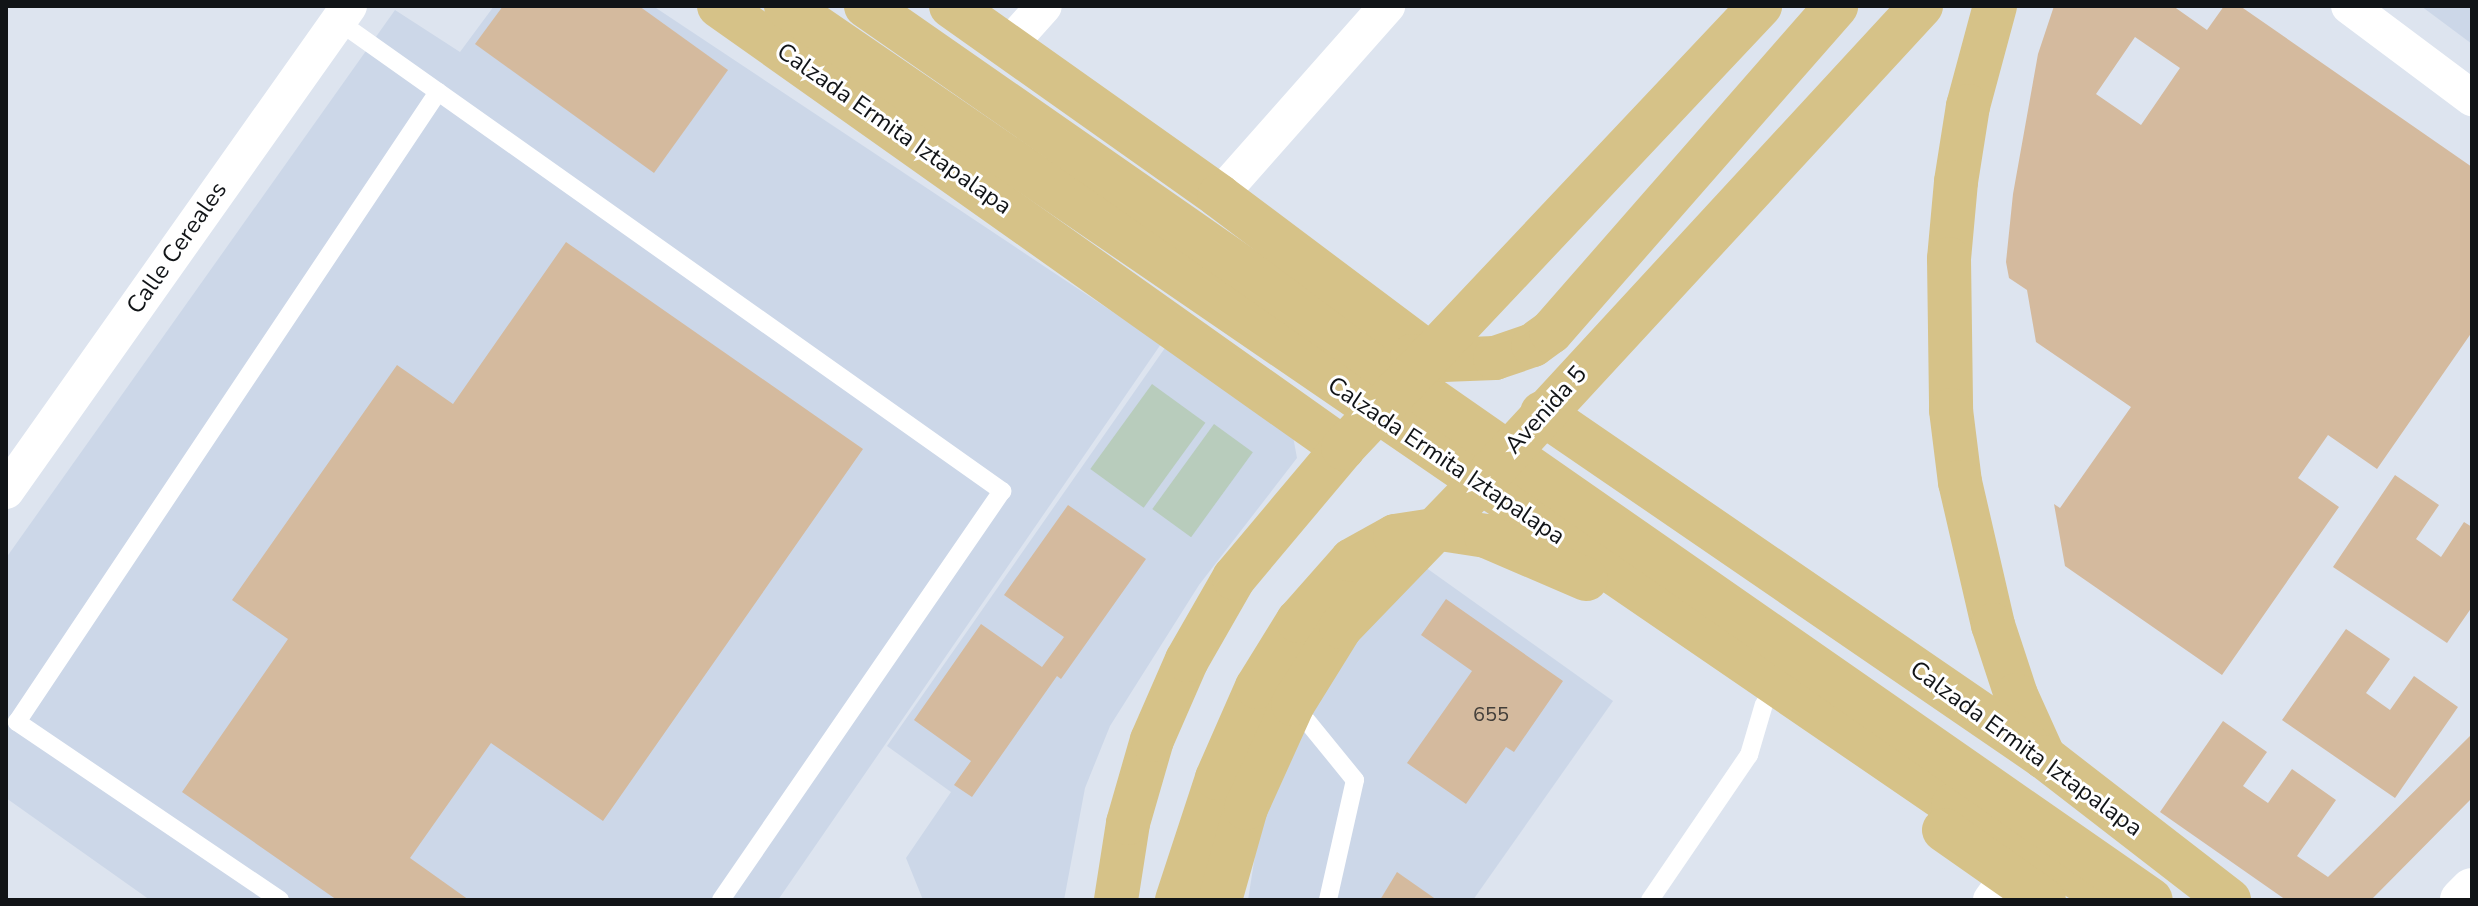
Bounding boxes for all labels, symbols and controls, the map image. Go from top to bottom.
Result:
street label: Calzada Ermita Iztapalapa [771,37,1017,221]
street label: Calle Cereales [121,176,233,320]
street label: Avenida 5 [1499,360,1593,460]
street label: Calzada Ermita Iztapalapa [1322,371,1570,551]
street label: Calzada Ermita Iztapalapa [1904,655,2148,843]
house number: 655 [1473,702,1509,726]

